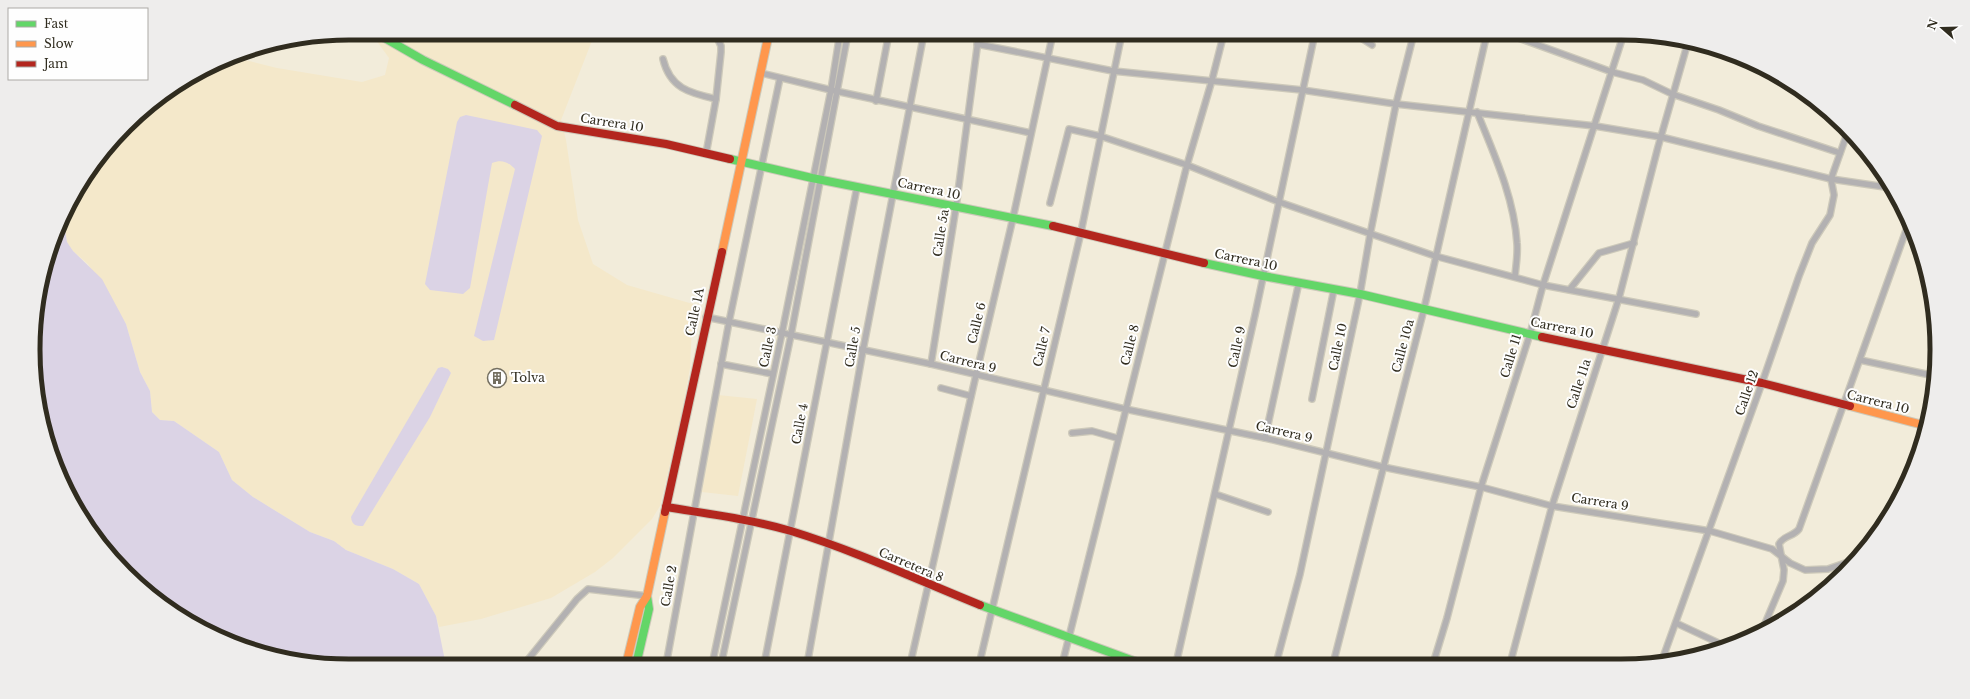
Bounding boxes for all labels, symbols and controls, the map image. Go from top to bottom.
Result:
legend [8,8,148,80]
north arrow [1922,8,1962,48]
text: Fast [44,16,69,31]
text: N [1924,17,1941,32]
text: Slow [44,36,74,51]
text: Jam [42,56,68,71]
street label: Carrera 10 [579,110,645,135]
street label: Carrera 10 [896,175,962,203]
street label: Calle 5a [929,208,952,258]
street label: Carrera 10 [1213,246,1279,274]
street label: Calle 1A [682,286,707,337]
street label: Calle 6 [964,300,989,345]
street label: Carrera 10 [1529,314,1595,341]
street label: Calle 10a [1388,317,1417,374]
street label: Calle 10 [1325,322,1350,372]
street label: Calle 8 [1117,323,1142,367]
street label: Calle 3 [756,325,779,369]
street label: Calle 5 [842,325,864,369]
street label: Calle 7 [1030,325,1054,368]
street label: Calle 9 [1225,325,1248,369]
street label: Calle 11 [1497,332,1524,380]
street label: Carrera 9 [938,347,998,376]
street label: Calle 11a [1563,357,1594,411]
building icon: Tolva [486,367,508,389]
street label: Calle 12 [1732,368,1761,418]
place label: Tolva [511,370,545,385]
street label: Carrera 10 [1845,386,1911,417]
street label: Calle 4 [788,402,811,446]
street label: Carrera 9 [1254,418,1314,445]
street label: Carrera 9 [1570,490,1630,513]
street label: Carretera 8 [877,544,946,585]
street label: Calle 2 [657,564,680,608]

